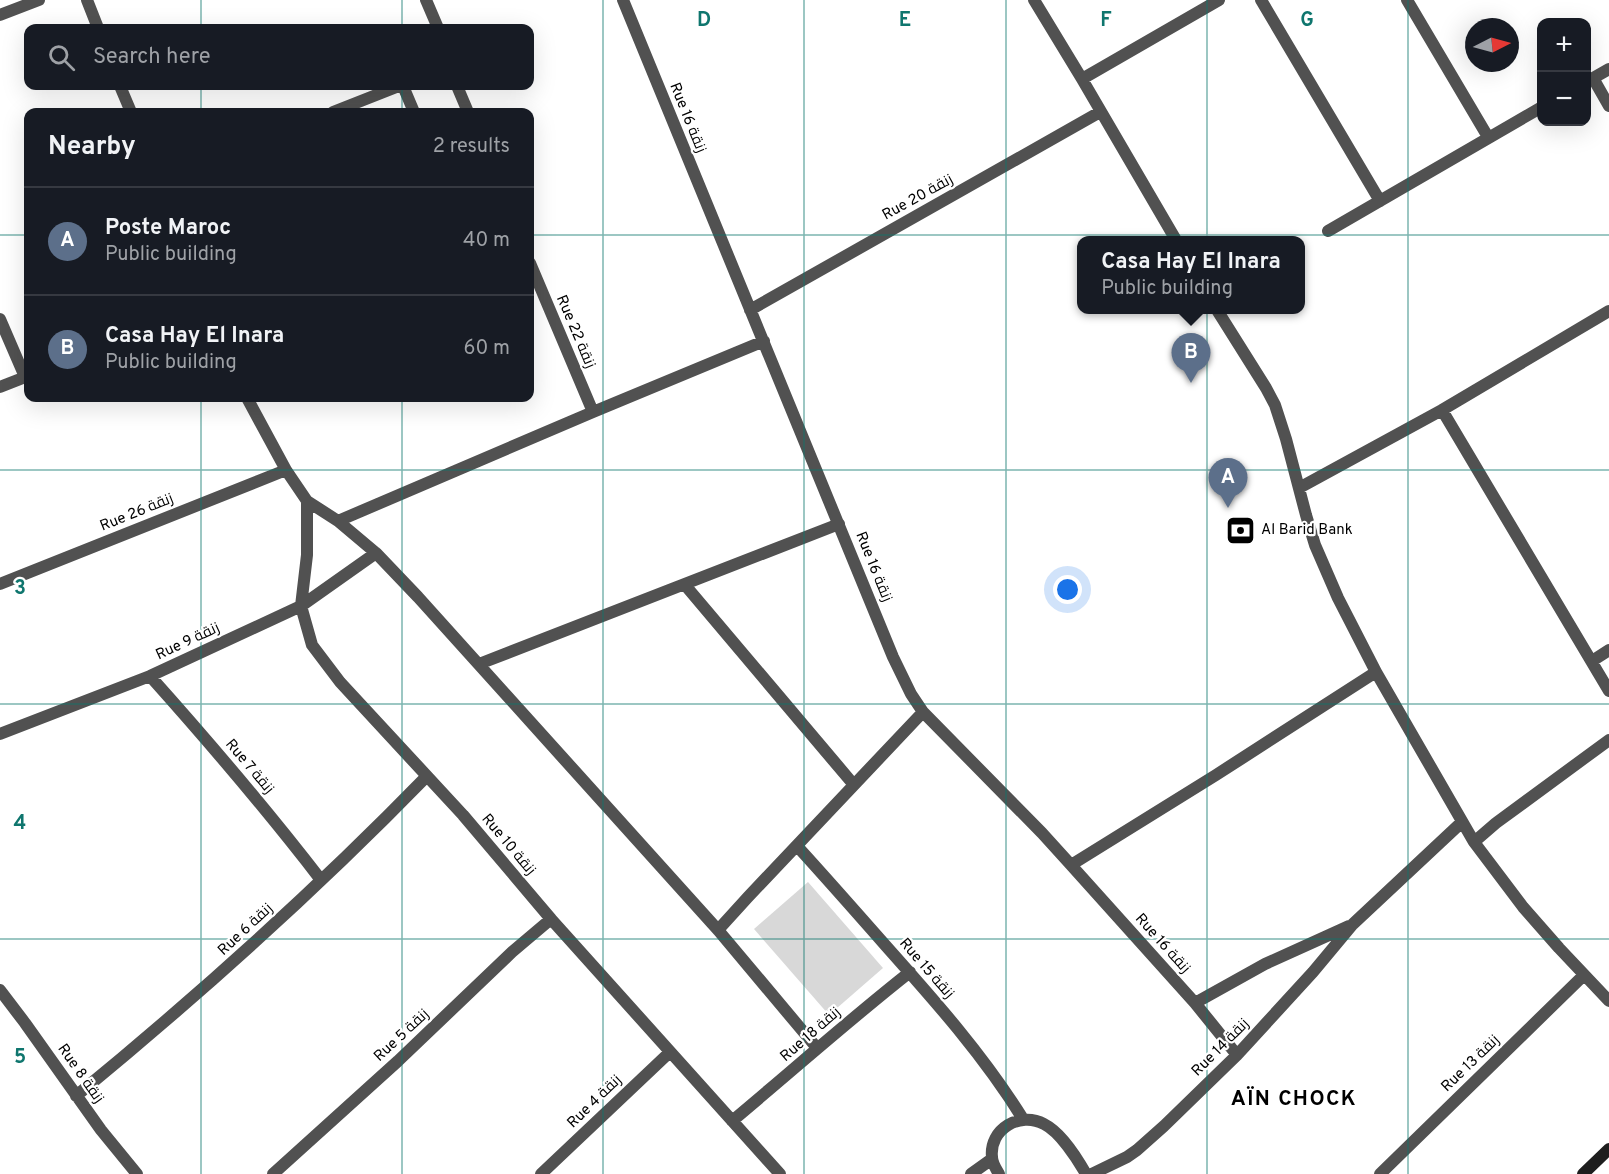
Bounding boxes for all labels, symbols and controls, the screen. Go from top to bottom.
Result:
text: D [697,8,711,34]
text: E [899,8,911,34]
text: F [1100,8,1112,34]
text: G [1300,8,1314,34]
north arrow [1465,18,1519,72]
map controls [1537,18,1591,126]
button: + [1537,18,1591,72]
search box [24,24,534,90]
icon: search [45,41,78,74]
text: Search here [93,44,211,71]
button: − [1537,72,1591,126]
street label: Rue 16 زنقة [664,80,710,156]
text: Nearby [48,131,136,164]
text: 2 results [433,134,510,160]
street label: Rue 20 زنقة [879,171,957,225]
text: Poste Maroc [105,215,231,242]
text: A [60,228,75,254]
text: 40 m [463,228,510,254]
popup [1077,236,1305,314]
text: Public building [105,242,237,268]
text: Casa Hay El Inara [1101,249,1281,276]
text: Public building [1101,276,1233,302]
street label: Rue 22 زنقة [551,292,599,372]
text: Casa Hay El Inara [105,323,284,350]
pin: B [1172,334,1210,383]
text: B [61,336,74,362]
text: 60 m [464,336,510,362]
text: Public building [105,350,237,376]
pin: A [1208,458,1248,508]
street label: Rue 26 زنقة [97,490,177,536]
bank icon: Al Barid Bank [1224,514,1256,546]
place label: Al Barid Bank [1261,521,1353,540]
street label: Rue 16 زنقة [850,529,896,605]
your location [1053,575,1082,604]
text: 3 [14,576,26,602]
street label: Rue 9 زنقة [153,619,223,665]
street label: Rue 7 زنقة [220,736,278,798]
street label: Rue 10 زنقة [477,810,539,880]
text: 4 [14,811,26,837]
street label: Rue 6 زنقة [215,900,277,960]
street label: Rue 16 زنقة [1130,910,1194,978]
street label: Rue 15 زنقة [894,935,958,1003]
street label: Rue 18 زنقة [777,1003,845,1067]
street label: Rue 5 زنقة [370,1006,434,1066]
street label: Rue 14 زنقة [1188,1015,1254,1081]
street label: Rue 13 زنقة [1438,1031,1504,1097]
street label: Rue 8 زنقة [53,1040,107,1108]
text: 5 [14,1045,26,1071]
street label: Rue 4 زنقة [564,1071,626,1133]
district label: AÏN CHOCK [1231,1086,1357,1113]

